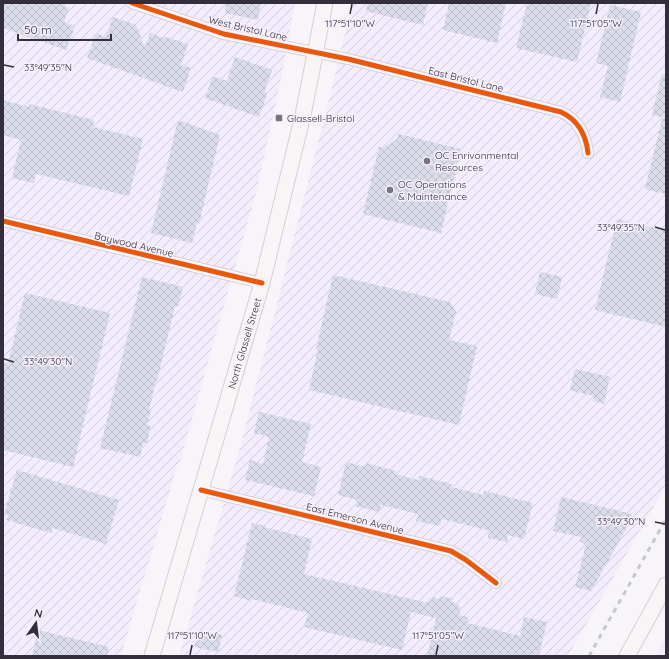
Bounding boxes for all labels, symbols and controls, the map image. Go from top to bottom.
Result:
street label: West Bristol Lane [207,13,289,44]
scale bar [18,16,111,42]
text: 117°51'10"W [325,17,375,30]
text: 117°51'05"W [570,17,622,30]
text: 50 m [24,22,52,37]
text: 33°49'35"N [24,61,72,74]
street label: East Bristol Lane [427,64,505,95]
place label: Glassell-Bristol [287,112,355,125]
marker: Glassell-Bristol [274,113,284,123]
place label: OC Enrivonmental Resources [435,149,519,174]
marker: OC Enrivonmental Resources [422,156,432,166]
place label: OC Operations & Maintenance [398,178,468,203]
marker: OC Operations & Maintenance [385,185,395,195]
text: 33°49'35"N [597,221,645,234]
street label: Baywood Avenue [93,229,175,260]
street label: North Glassell Street [225,296,264,390]
text: 33°49'30"N [24,355,72,368]
street label: East Emerson Avenue [305,500,405,537]
text: 33°49'30"N [597,515,645,528]
north arrow [16,603,56,643]
text: N [33,606,44,621]
text: 117°51'10"W [167,629,217,642]
text: 117°51'05"W [412,629,464,642]

